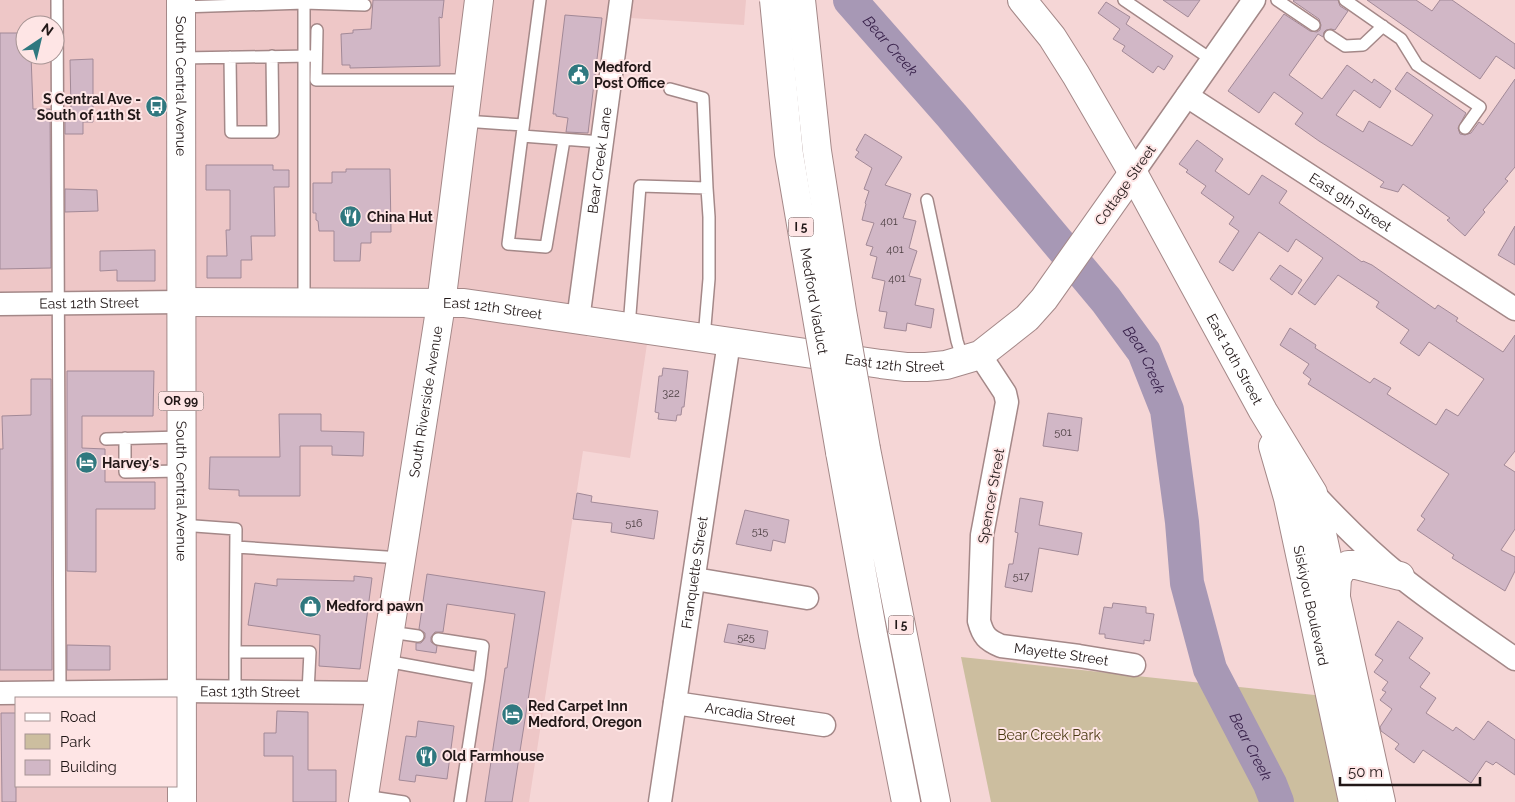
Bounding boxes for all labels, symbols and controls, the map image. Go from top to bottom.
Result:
water label: Bear Creek [859,12,922,80]
north arrow [15,15,65,65]
street label: South Central Avenue [173,16,189,156]
text: N [38,20,56,39]
place label: Medford Post Office [594,59,666,91]
public building icon: Medford Post Office [566,63,590,87]
place label: S Central Ave - South of 11th St [37,91,142,123]
bus stop icon: S Central Ave - South of 11th St [145,95,169,119]
street label: Bear Creek Lane [584,106,615,215]
street label: Cottage Street [1091,142,1159,228]
street label: East 9th Street [1306,170,1395,235]
restaurant icon: China Hut [339,205,363,229]
place label: China Hut [367,209,434,225]
house number: 401 [880,215,898,228]
road number: I 5 [788,218,814,236]
house number: 401 [886,243,904,256]
street label: Medford Viaduct [797,247,831,356]
house number: 401 [888,272,906,285]
street label: East 12th Street [39,294,139,312]
street label: East 12th Street [443,295,544,322]
street label: East 10th Street [1203,311,1266,408]
water label: Bear Creek [1119,323,1169,396]
street label: South Riverside Avenue [406,325,445,479]
street label: East 12th Street [844,351,945,375]
house number: 322 [662,387,680,400]
road number: OR 99 [158,392,204,411]
street label: South Central Avenue [174,421,190,561]
house number: 501 [1054,426,1072,439]
street label: Spencer Street [975,447,1007,545]
hotel icon: Harvey's [74,451,98,475]
place label: Harvey's [102,455,159,471]
street label: Franquette Street [678,515,711,630]
house number: 516 [625,517,643,530]
house number: 515 [752,525,768,538]
street label: Siskiyou Boulevard [1290,544,1332,667]
house number: 517 [1013,570,1029,583]
shop icon: Medford pawn [298,594,322,618]
place label: Medford pawn [326,598,424,614]
road number: I 5 [888,616,914,634]
house number: 525 [737,631,755,644]
street label: Mayette Street [1013,640,1110,669]
street label: East 13th Street [200,683,300,700]
legend [15,697,178,787]
place label: Red Carpet Inn Medford, Oregon [528,698,642,730]
street label: Arcadia Street [704,700,797,729]
hotel icon: Red Carpet Inn Medford, Oregon [500,702,524,726]
text: Road [60,708,96,726]
water label: Bear Creek [1225,710,1276,784]
park label: Bear Creek Park [997,727,1101,743]
text: Park [60,733,91,751]
restaurant icon: Old Farmhouse [414,744,438,768]
place label: Old Farmhouse [442,748,545,764]
scale bar [1340,754,1480,786]
text: Building [60,758,117,776]
text: 50 m [1348,763,1383,781]

